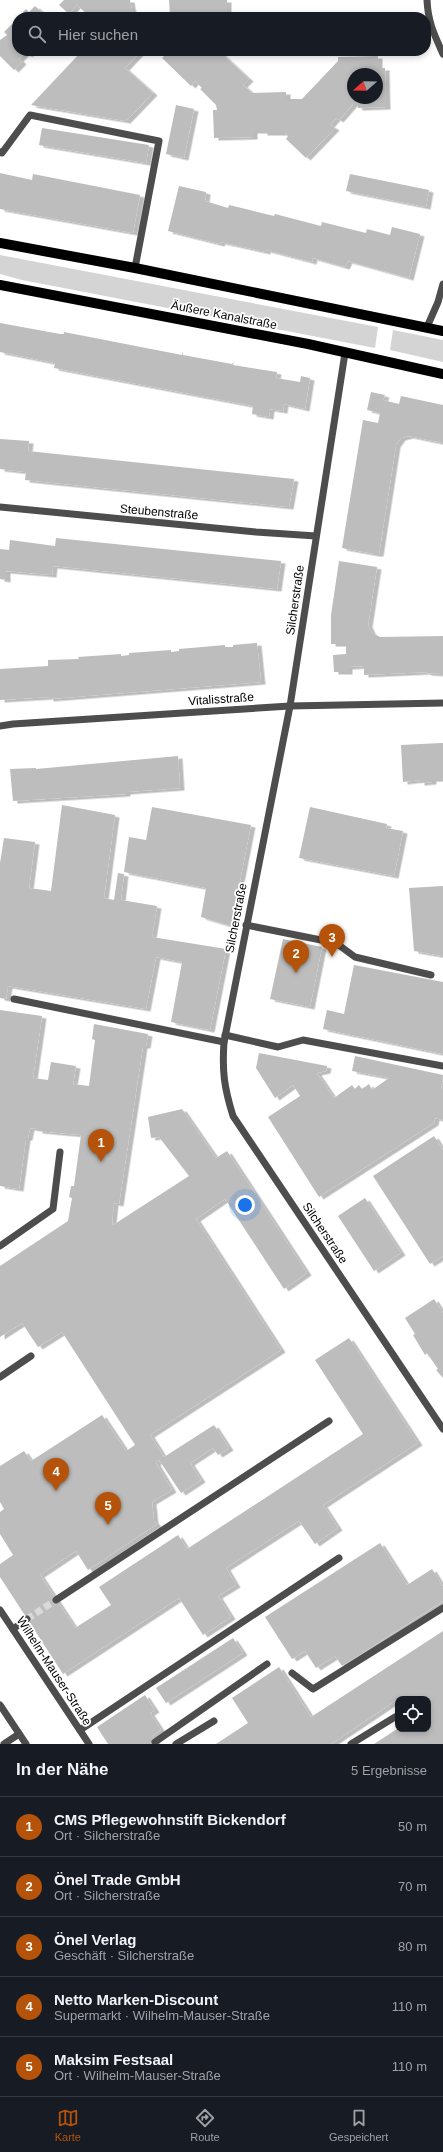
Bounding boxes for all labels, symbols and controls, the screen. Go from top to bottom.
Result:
search box [12,12,431,56]
icon: search [26,23,48,45]
text: Hier suchen [58,26,138,43]
north arrow [347,68,383,104]
street label: Äußere Kanalstraße [170,298,278,332]
street label: Steubenstraße [119,502,199,522]
street label: Silcherstraße [283,564,307,636]
street label: Vitalisstraße [188,690,255,708]
street label: Silcherstraße [222,882,250,954]
pin: 3 [319,924,345,957]
pin: 2 [283,940,309,973]
pin: 1 [88,1129,114,1162]
your location [235,1195,255,1215]
street label: Silcherstraße [299,1200,351,1266]
pin: 4 [43,1458,69,1491]
pin: 5 [95,1492,121,1525]
street label: Wilhelm-Mauser-Straße [14,1614,95,1728]
map controls [395,1696,431,1732]
button: locate [395,1696,431,1732]
text: In der Nähe [16,1760,109,1779]
text: 5 Ergebnisse [351,1763,427,1778]
text: CMS Pflegewohnstift Bickendorf [54,1811,286,1828]
text: 1 [25,1819,33,1834]
text: 50 m [398,1819,427,1834]
text: Ort · Silcherstraße [54,1828,160,1843]
text: Önel Trade GmbH [54,1871,181,1888]
text: 2 [25,1879,33,1894]
text: 70 m [398,1879,427,1894]
text: Ort · Silcherstraße [54,1888,160,1903]
text: Önel Verlag [54,1931,137,1948]
text: 3 [25,1939,33,1954]
text: 80 m [398,1939,427,1954]
text: Geschäft · Silcherstraße [54,1948,194,1963]
text: Netto Marken-Discount [54,1991,218,2008]
text: 4 [25,1999,33,2014]
text: 110 m [392,1999,427,2014]
text: Supermarkt · Wilhelm-Mauser-Straße [54,2008,270,2023]
text: Maksim Festsaal [54,2051,173,2068]
text: 5 [25,2059,33,2074]
text: 110 m [392,2059,427,2074]
text: Ort · Wilhelm-Mauser-Straße [54,2068,221,2083]
tab: Karte [55,2107,81,2143]
tab: Route [190,2107,220,2143]
tab: Gespeichert [329,2107,388,2143]

